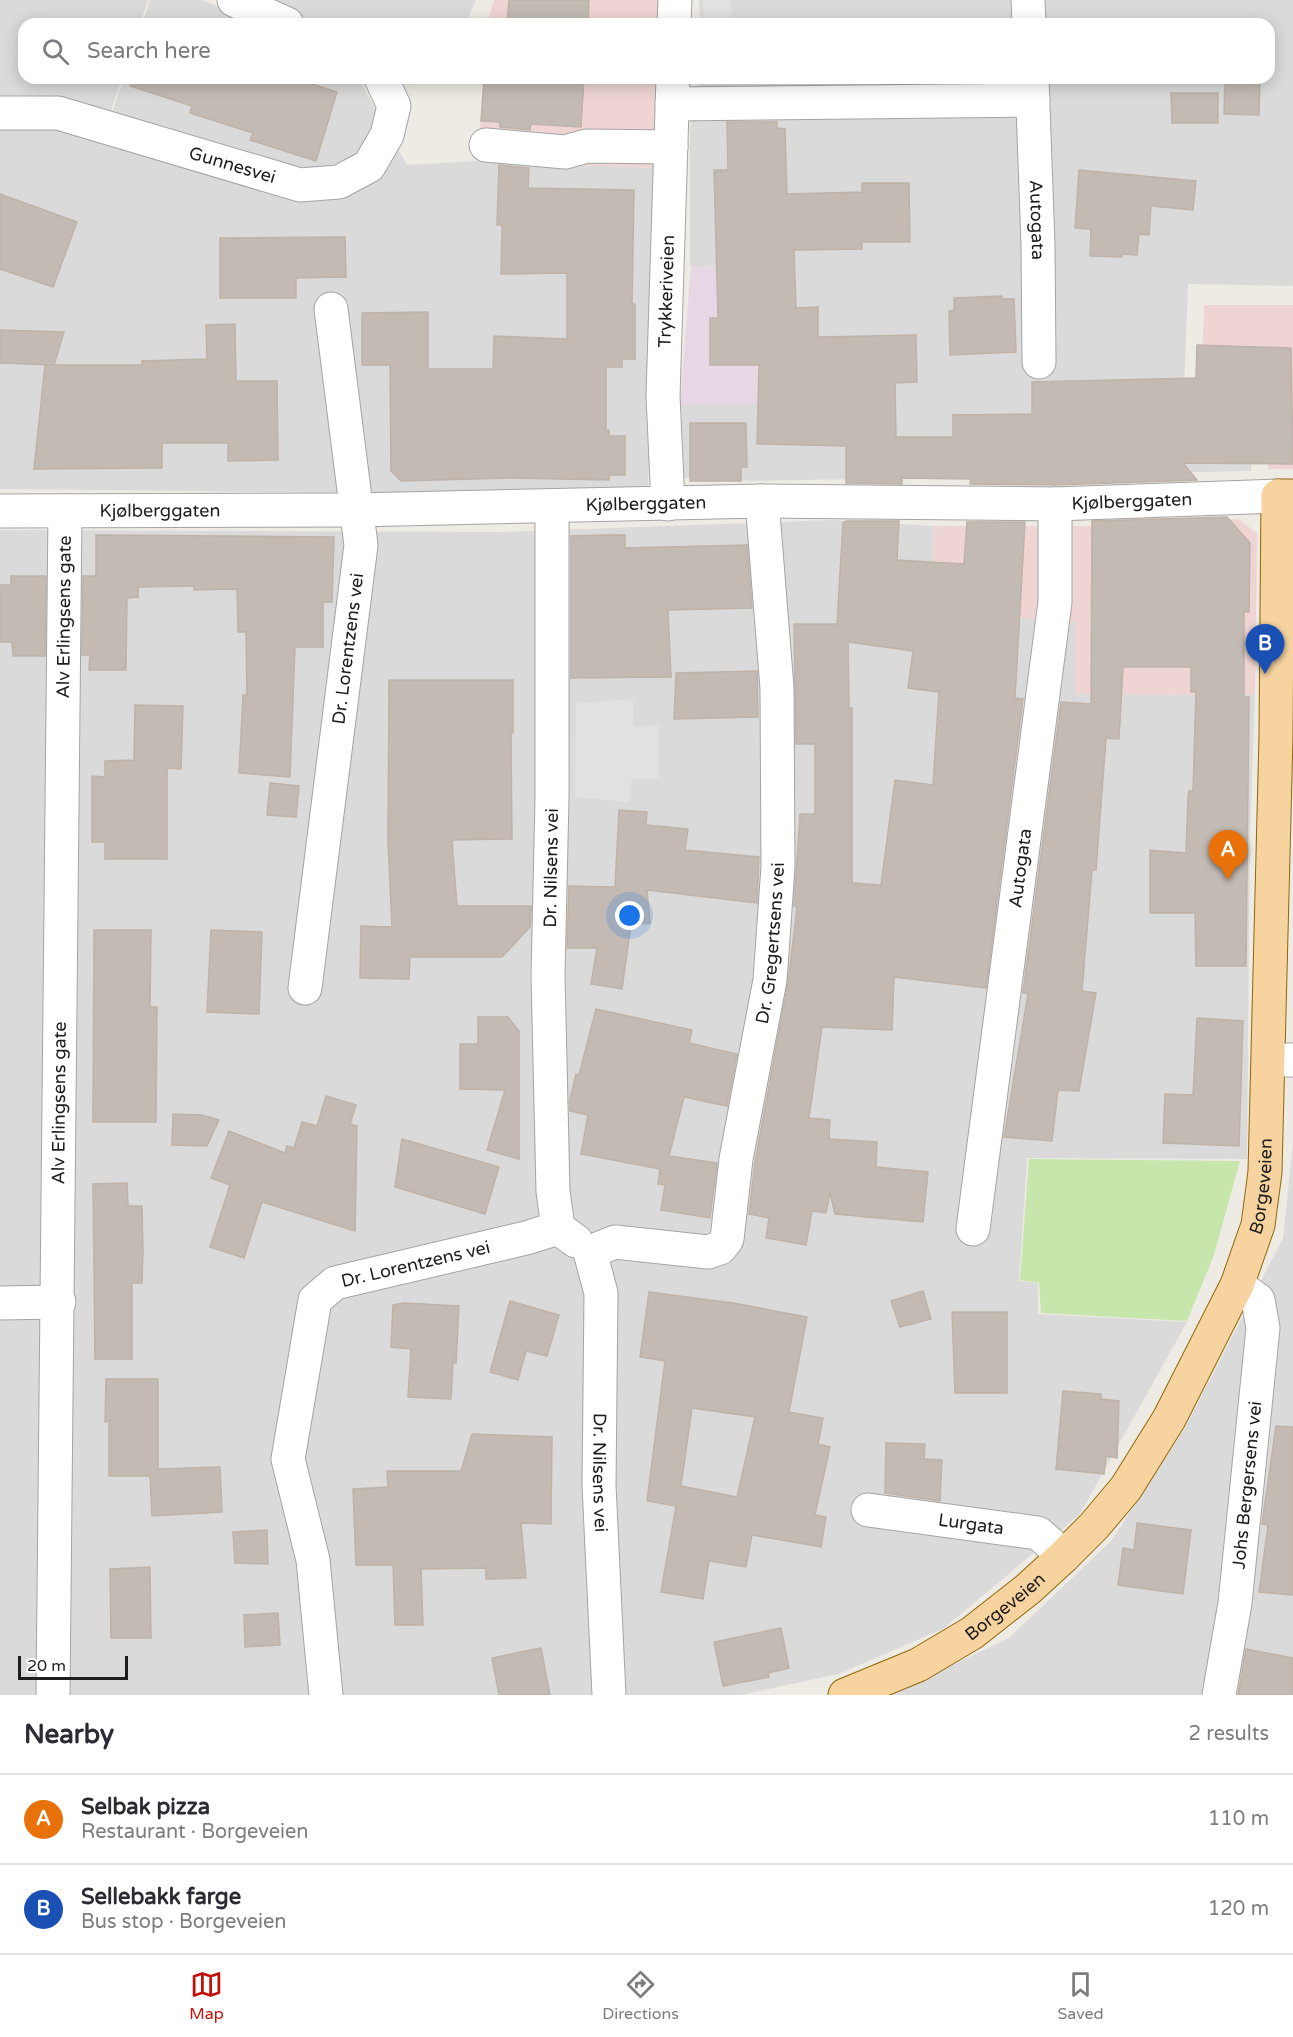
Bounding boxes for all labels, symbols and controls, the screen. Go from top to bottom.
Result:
search box [18,18,1275,84]
icon: search [39,35,72,68]
text: Search here [87,38,211,64]
street label: Gunnesvei [186,142,278,188]
street label: Autogata [1025,179,1049,260]
street label: Trykkeriveien [654,234,679,348]
street label: Kjølberggaten [1071,488,1193,514]
street label: Kjølberggaten [585,491,707,516]
street label: Kjølberggaten [100,499,220,522]
street label: Alv Erlingsens gate [52,535,76,699]
street label: Dr. Lorentzens vei [327,572,368,726]
pin: B [1246,624,1284,674]
street label: Dr. Nilsens vei [539,808,563,928]
street label: Autogata [1004,827,1036,909]
pin: A [1208,830,1248,880]
street label: Dr. Gregertsens vei [751,862,789,1026]
your location [615,901,644,930]
street label: Alv Erlingsens gate [47,1021,71,1185]
street label: Borgeveien [1245,1138,1277,1237]
street label: Dr. Lorentzens vei [339,1236,492,1292]
street label: Johs Bergersens vei [1228,1400,1266,1570]
street label: Dr. Nilsens vei [588,1413,612,1533]
street label: Lurgata [937,1509,1005,1539]
street label: Borgeveien [960,1568,1050,1645]
scale bar [18,1653,128,1680]
text: 20 m [27,1656,66,1676]
text: Nearby [24,1719,114,1750]
text: 2 results [1189,1722,1269,1746]
text: Selbak pizza [81,1794,210,1820]
text: A [36,1807,51,1831]
text: 110 m [1208,1807,1269,1831]
text: Restaurant · Borgeveien [81,1820,309,1844]
text: Sellebakk farge [81,1884,241,1910]
text: B [37,1897,50,1921]
text: 120 m [1208,1897,1269,1921]
text: Bus stop · Borgeveien [81,1910,286,1934]
tab: Map [189,1968,224,2024]
tab: Directions [602,1968,679,2024]
tab: Saved [1057,1968,1104,2024]

